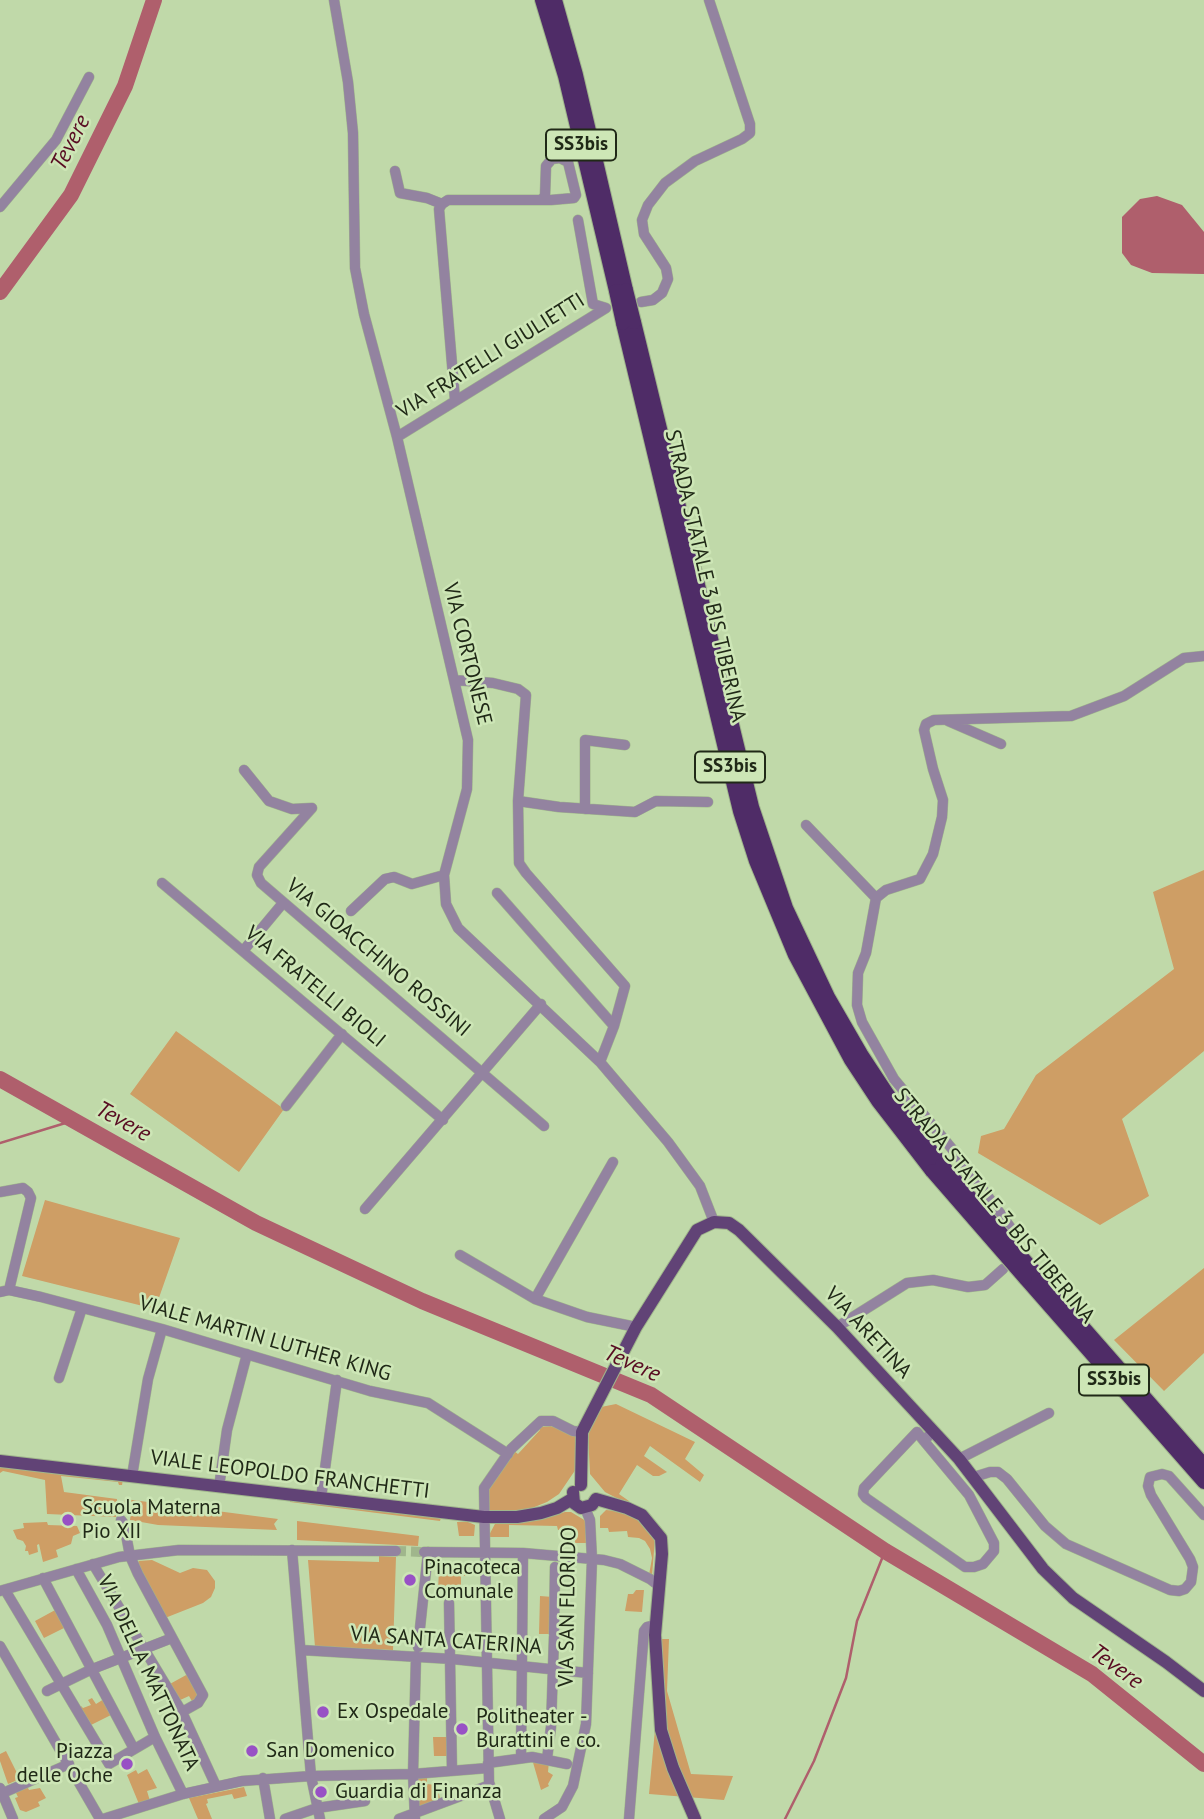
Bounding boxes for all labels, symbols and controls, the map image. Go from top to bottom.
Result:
water label: Tevere [45,110,97,176]
road number: SS3bis [546,130,616,160]
street label: VIA FRATELLI GIULIETTI [392,288,590,424]
street label: STRADA STATALE 3 BIS TIBERINA [659,427,751,725]
street label: VIA CORTONESE [437,580,497,728]
road number: SS3bis [695,752,765,782]
street label: VIA GIOACCHINO ROSSINI [281,874,475,1042]
street label: VIA FRATELLI BIOLI [240,921,390,1053]
street label: STRADA STATALE 3 BIS TIBERINA [888,1083,1100,1329]
water label: Tevere [91,1096,155,1148]
street label: VIA ARETINA [819,1282,917,1384]
street label: VIALE MARTIN LUTHER KING [136,1291,394,1387]
water label: Tevere [599,1339,665,1389]
road number: SS3bis [1079,1364,1149,1396]
street label: VIALE LEOPOLDO FRANCHETTI [149,1445,431,1505]
place label: Scuola Materna Pio XII [82,1495,221,1545]
marker: Scuola Materna Pio XII [60,1512,76,1528]
street label: VIA SAN FLORIDO [554,1527,582,1687]
place label: Pinacoteca Comunale [424,1555,521,1605]
street label: VIA DELLA MATTONATA [92,1571,204,1775]
marker: Pinacoteca Comunale [402,1572,418,1588]
street label: VIA SANTA CATERINA [349,1622,543,1660]
water label: Tevere [1084,1638,1148,1696]
place label: Ex Ospedale [337,1699,448,1725]
marker: Ex Ospedale [315,1704,331,1720]
place label: Politheater - Burattini e co. [476,1704,600,1754]
marker: Politheater - Burattini e co. [454,1721,470,1737]
place label: San Domenico [266,1738,395,1764]
place label: Piazza delle Oche [17,1739,113,1789]
marker: San Domenico [244,1743,260,1759]
marker: Piazza delle Oche [119,1756,135,1772]
place label: Guardia di Finanza [335,1779,502,1805]
marker: Guardia di Finanza [313,1784,329,1800]

